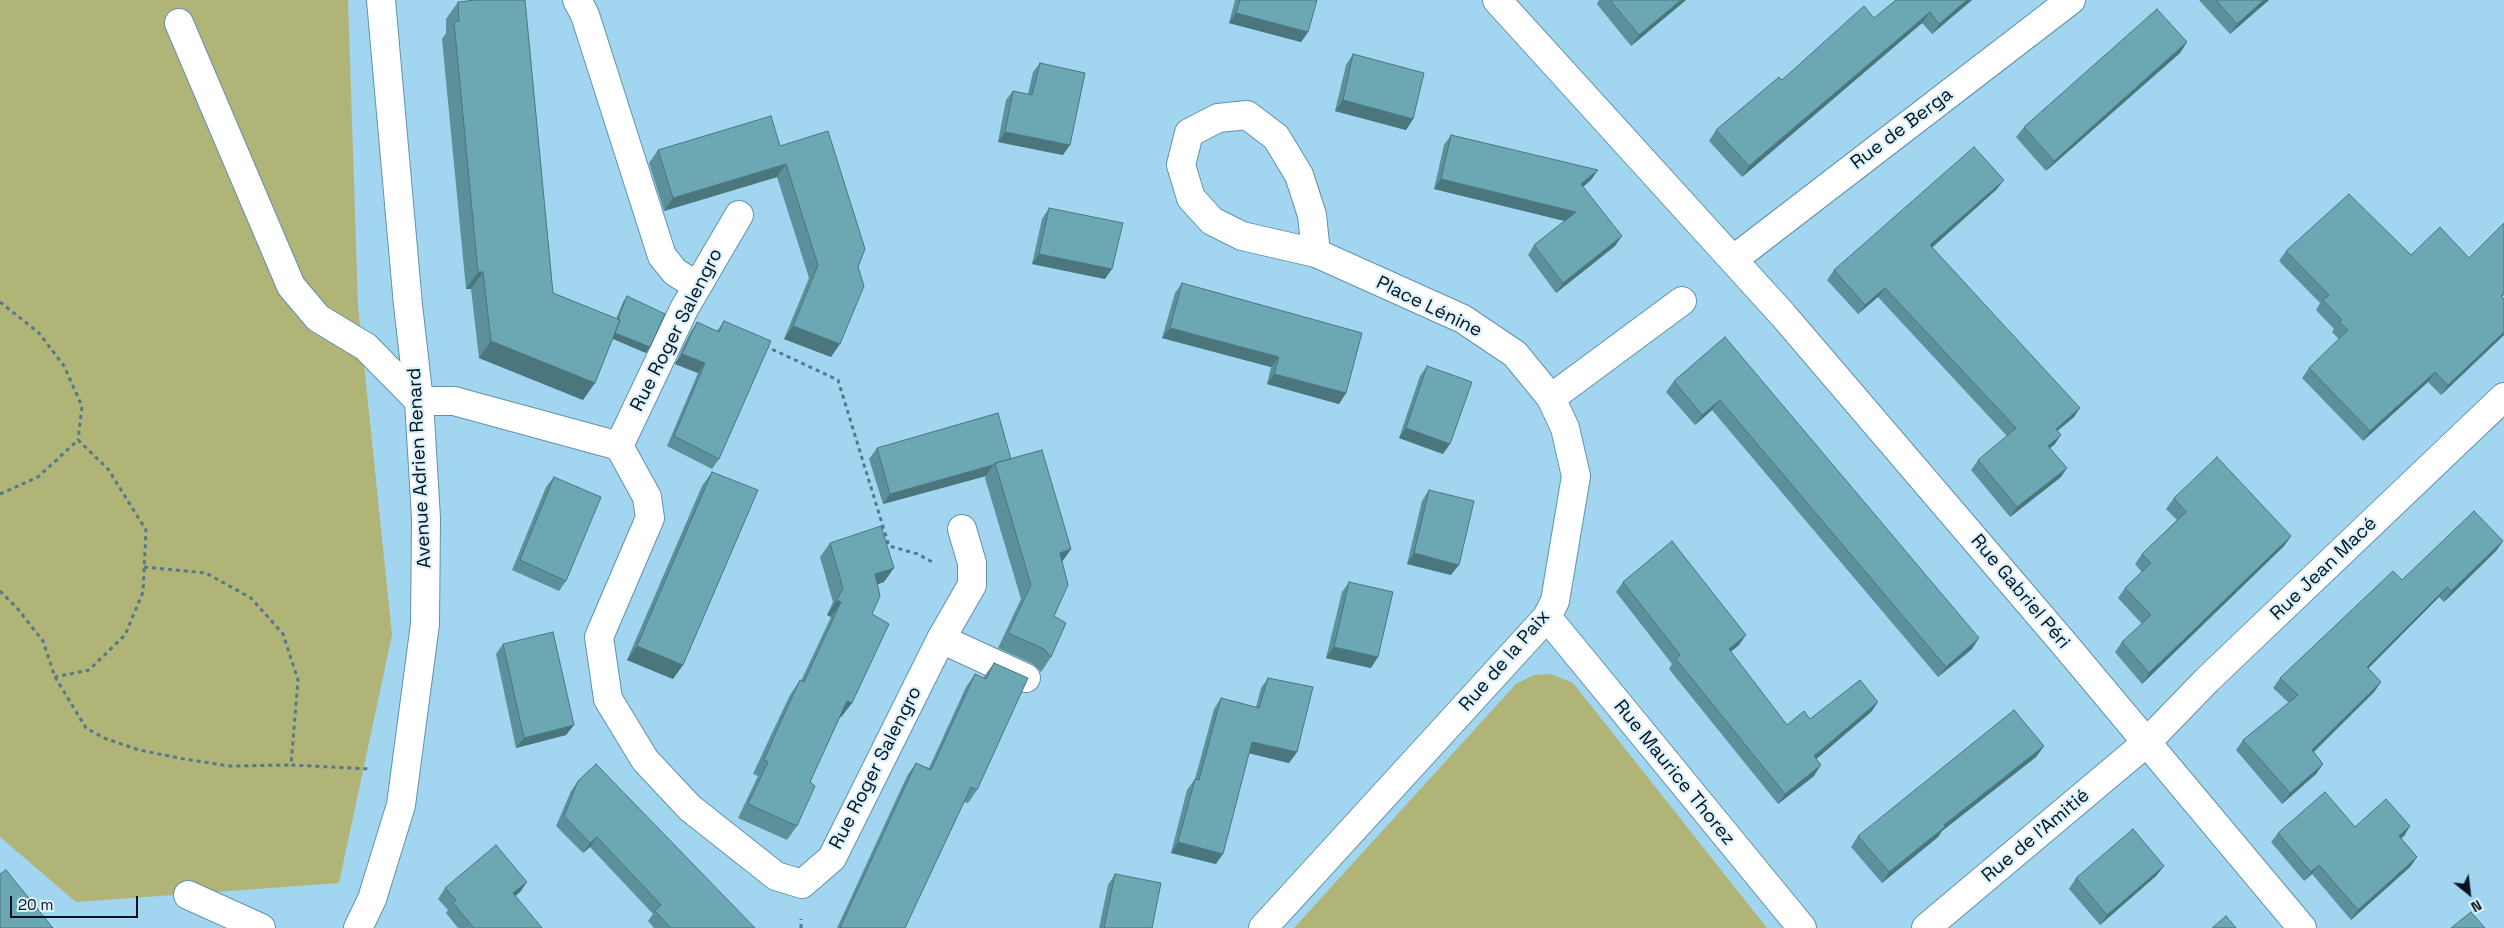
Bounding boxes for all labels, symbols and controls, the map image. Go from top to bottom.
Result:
street label: Rue de Berga [1846,83,1958,175]
street label: Rue Roger Salengro [626,245,728,415]
street label: Place Lénine [1372,272,1486,342]
street label: Avenue Adrien Renard [403,367,437,569]
street label: Rue Jean Macé [2266,513,2382,625]
street label: Rue Gabriel Péri [1966,530,2074,654]
street label: Rue de la Paix [1455,606,1555,716]
street label: Rue Roger Salengro [825,683,927,853]
street label: Rue Maurice Thorez [1609,696,1739,850]
street label: Rue de l'Amitié [1978,784,2094,888]
north arrow [2444,868,2494,918]
scale bar [12,886,140,918]
text: 20 m [18,895,53,914]
text: N [2468,896,2485,916]

